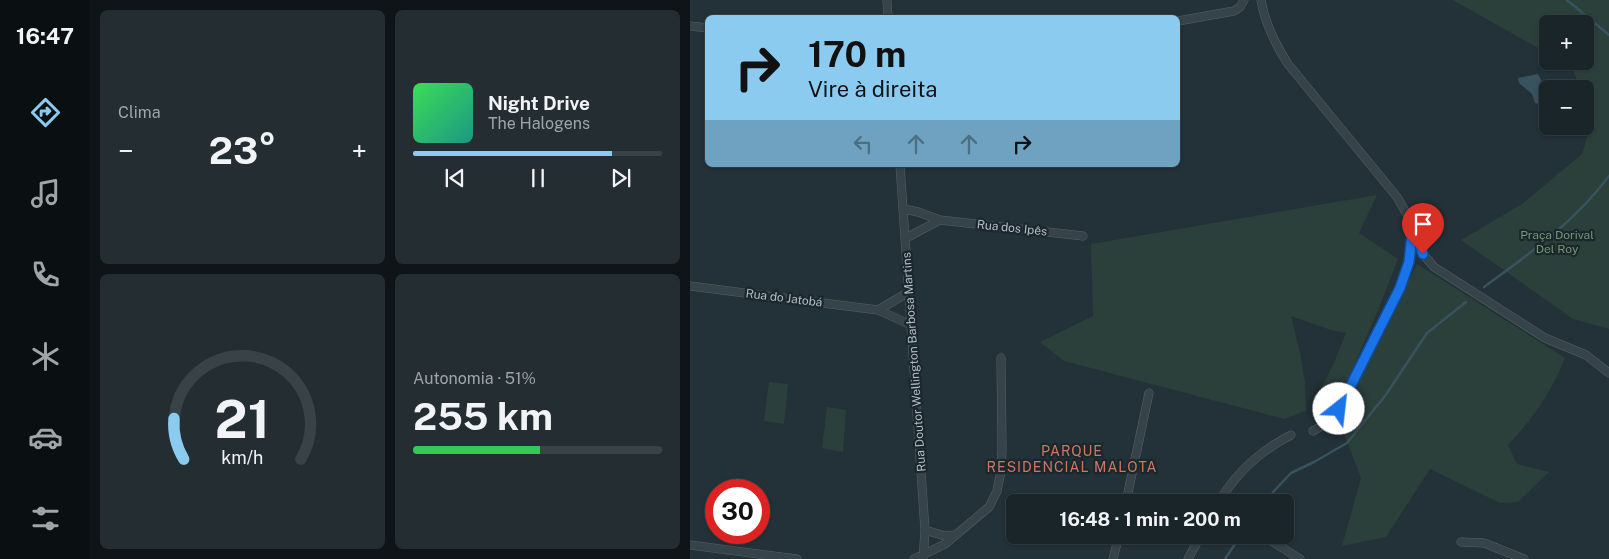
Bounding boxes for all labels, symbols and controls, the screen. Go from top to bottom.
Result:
map controls [1539,15,1594,135]
button: + [1539,15,1594,70]
text: 16:47 [16,23,74,49]
text: 170 m [808,34,906,75]
icon: right [725,35,790,100]
text: Vire à direita [808,76,938,102]
button: − [1539,80,1594,135]
text: Night Drive [488,92,590,114]
icon: directions [28,95,63,130]
text: Clima [118,103,161,122]
text: The Halogens [488,114,590,133]
text: 23° [209,128,276,173]
icon: left [849,130,877,158]
icon: ahead [902,130,930,158]
icon: ahead [955,130,983,158]
icon: right [1008,130,1036,158]
text: − [118,134,134,167]
text: + [351,134,367,167]
icon: previous [441,164,469,192]
icon: pause [524,164,552,192]
icon: next [607,164,635,192]
icon: music [28,176,63,211]
pin [1402,203,1444,254]
icon: arrive [1409,210,1437,238]
street label: Rua dos Ipês [976,217,1048,239]
park label: Praça Dorival Del Roy [1520,228,1594,256]
street label: Rua Doutor Wellington Barbosa Martins [899,252,929,472]
icon: phone [28,257,63,292]
street label: Rua do Jatobá [745,286,823,310]
icon: climate [28,339,63,374]
text: Autonomia · 51% [413,369,536,388]
position arrow [1312,382,1364,434]
text: 21 [215,389,270,450]
text: 255 km [413,394,553,439]
icon: car [28,420,63,455]
district label: PARQUE RESIDENCIAL MALOTA [986,443,1158,475]
text: km/h [221,447,264,468]
speed limit sign: 30 [705,479,770,544]
icon: filters [28,501,63,536]
text: 16:48 · 1 min · 200 m [1059,508,1241,530]

